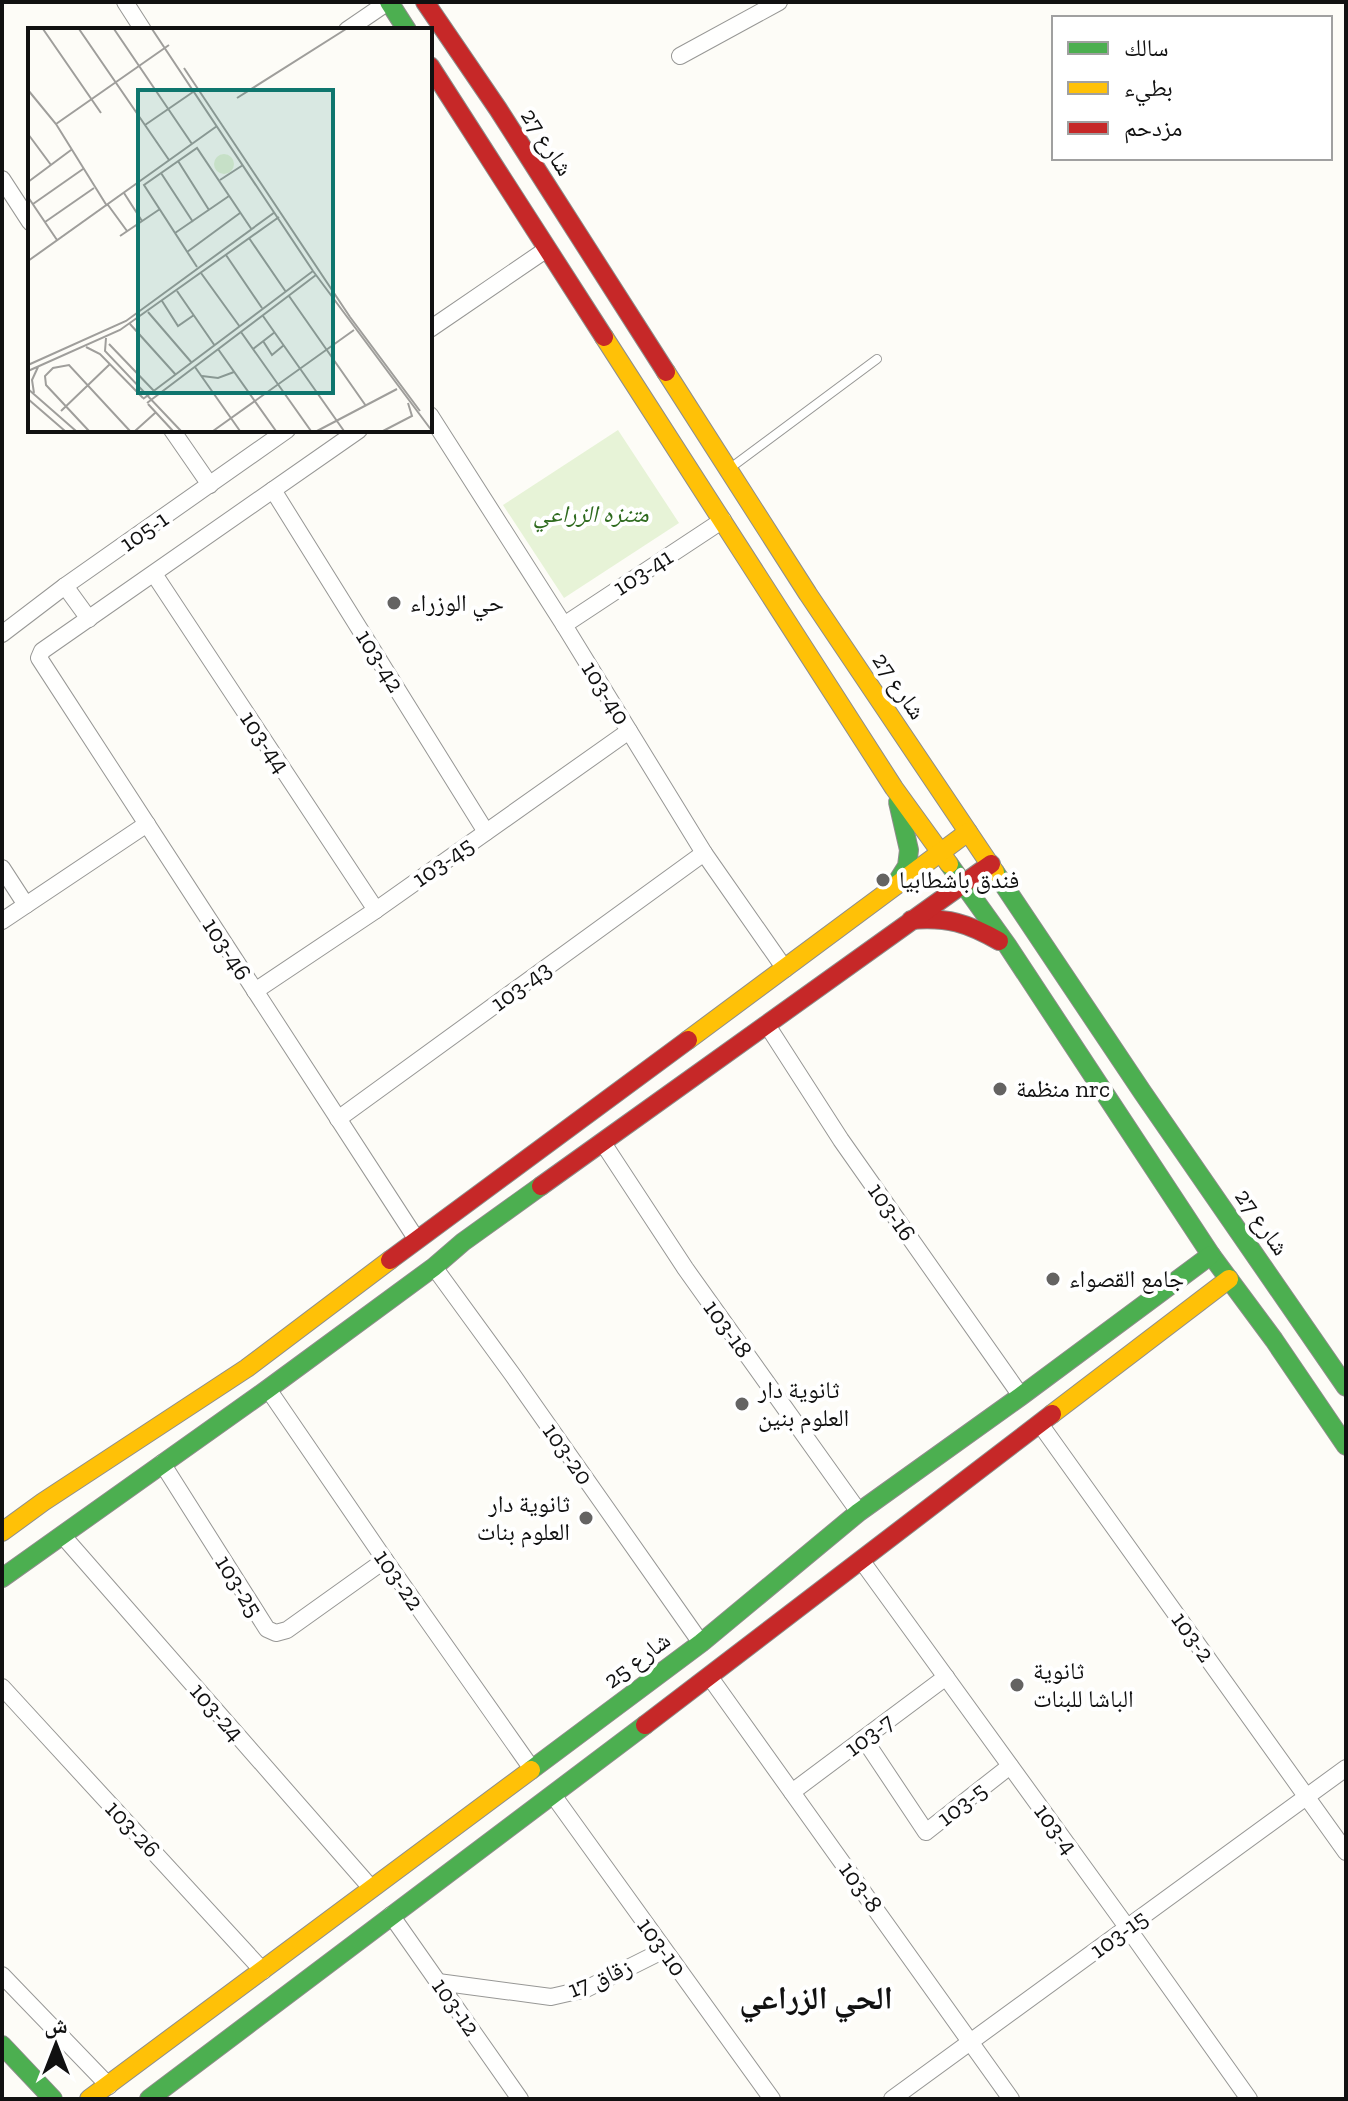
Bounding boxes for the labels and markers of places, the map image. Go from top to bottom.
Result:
place label: حي الوزراء [410,588,504,622]
marker: حي الوزراء [385,594,403,612]
place label: فندق باشطابيا [899,865,1019,894]
marker: فندق باشطابيا [874,871,892,889]
place label: منظمة nrc [1016,1074,1110,1103]
marker: منظمة nrc [991,1080,1009,1098]
place label: جامع القصواء [1069,1264,1184,1294]
marker: جامع القصواء [1044,1270,1062,1288]
place label: ثانوية دار العلوم بنين [757,1375,849,1434]
marker: ثانوية دار العلوم بنين [733,1395,751,1413]
place label: ثانوية دار العلوم بنات [477,1489,570,1548]
marker: ثانوية دار العلوم بنات [577,1509,595,1527]
place label: ثانوية الباشا للبنات [1033,1656,1134,1713]
marker: ثانوية الباشا للبنات [1008,1676,1026,1694]

